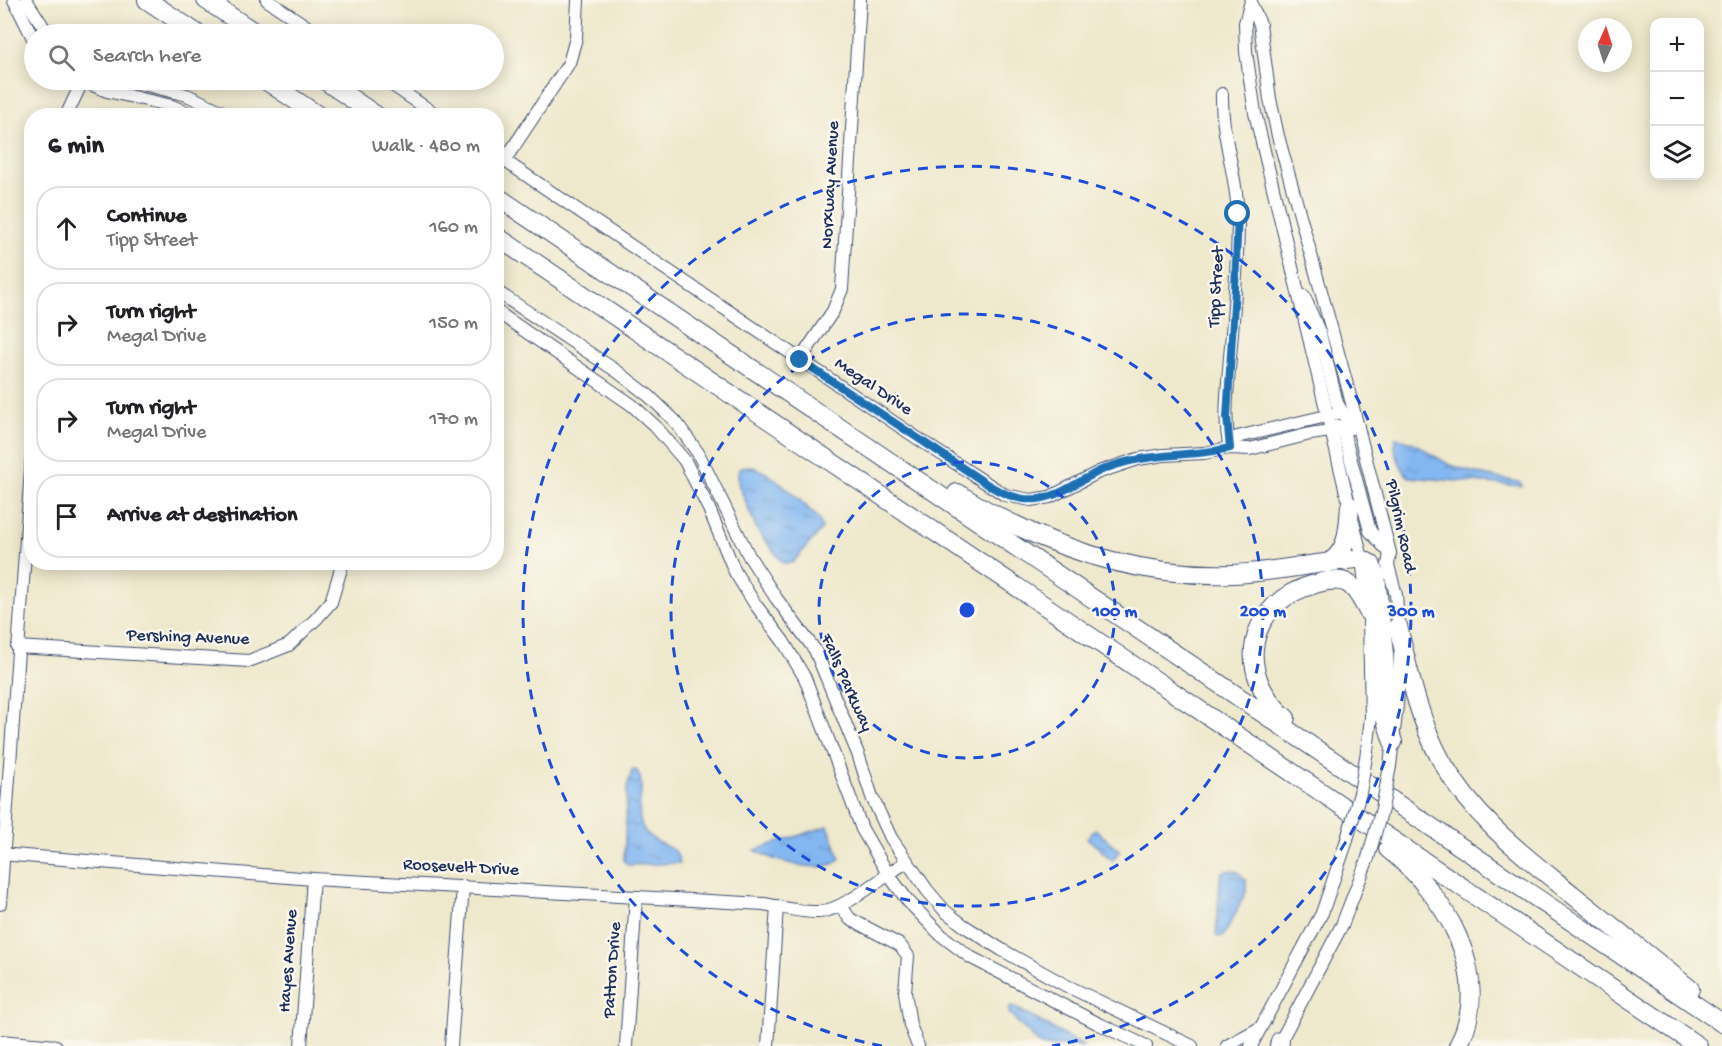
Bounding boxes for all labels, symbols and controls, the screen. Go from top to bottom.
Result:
north arrow [1578,18,1632,72]
map controls [1650,18,1704,180]
button: + [1650,18,1704,72]
search box [24,24,504,90]
icon: search [45,41,78,74]
text: Search here [93,44,201,70]
button: − [1650,72,1704,126]
street label: Norxway Avenue [817,120,845,250]
button: layers [1650,126,1704,180]
text: 6 min [48,132,104,163]
text: Walk · 480 m [372,136,480,159]
route start [1224,200,1250,226]
text: Continue [107,204,187,230]
icon: ahead [50,212,83,245]
text: 160 m [429,217,478,240]
text: Tipp Street [107,230,197,253]
street label: Tipp Street [1204,244,1230,329]
text: Turn right [107,300,195,326]
icon: right [50,308,83,341]
text: 150 m [429,313,478,336]
text: Megal Drive [107,326,206,349]
route end [786,346,812,372]
street label: Megal Drive [830,353,917,421]
text: Turn right [107,396,195,422]
icon: right [50,404,83,437]
text: 170 m [429,409,478,432]
text: Megal Drive [107,422,206,445]
street label: Pilgrim Road [1380,477,1420,576]
icon: arrive [50,500,83,533]
text: Arrive at destination [107,503,297,529]
centre of rings [957,600,977,620]
text: 100 m [1092,602,1138,623]
text: 200 m [1240,602,1286,623]
text: 300 m [1387,602,1435,623]
street label: Pershing Avenue [125,625,251,651]
street label: Falls Parkway [815,630,877,735]
street label: Roosevelt Drive [402,854,520,882]
street label: Hayes Avenue [275,908,303,1013]
street label: Patton Drive [599,921,627,1020]

